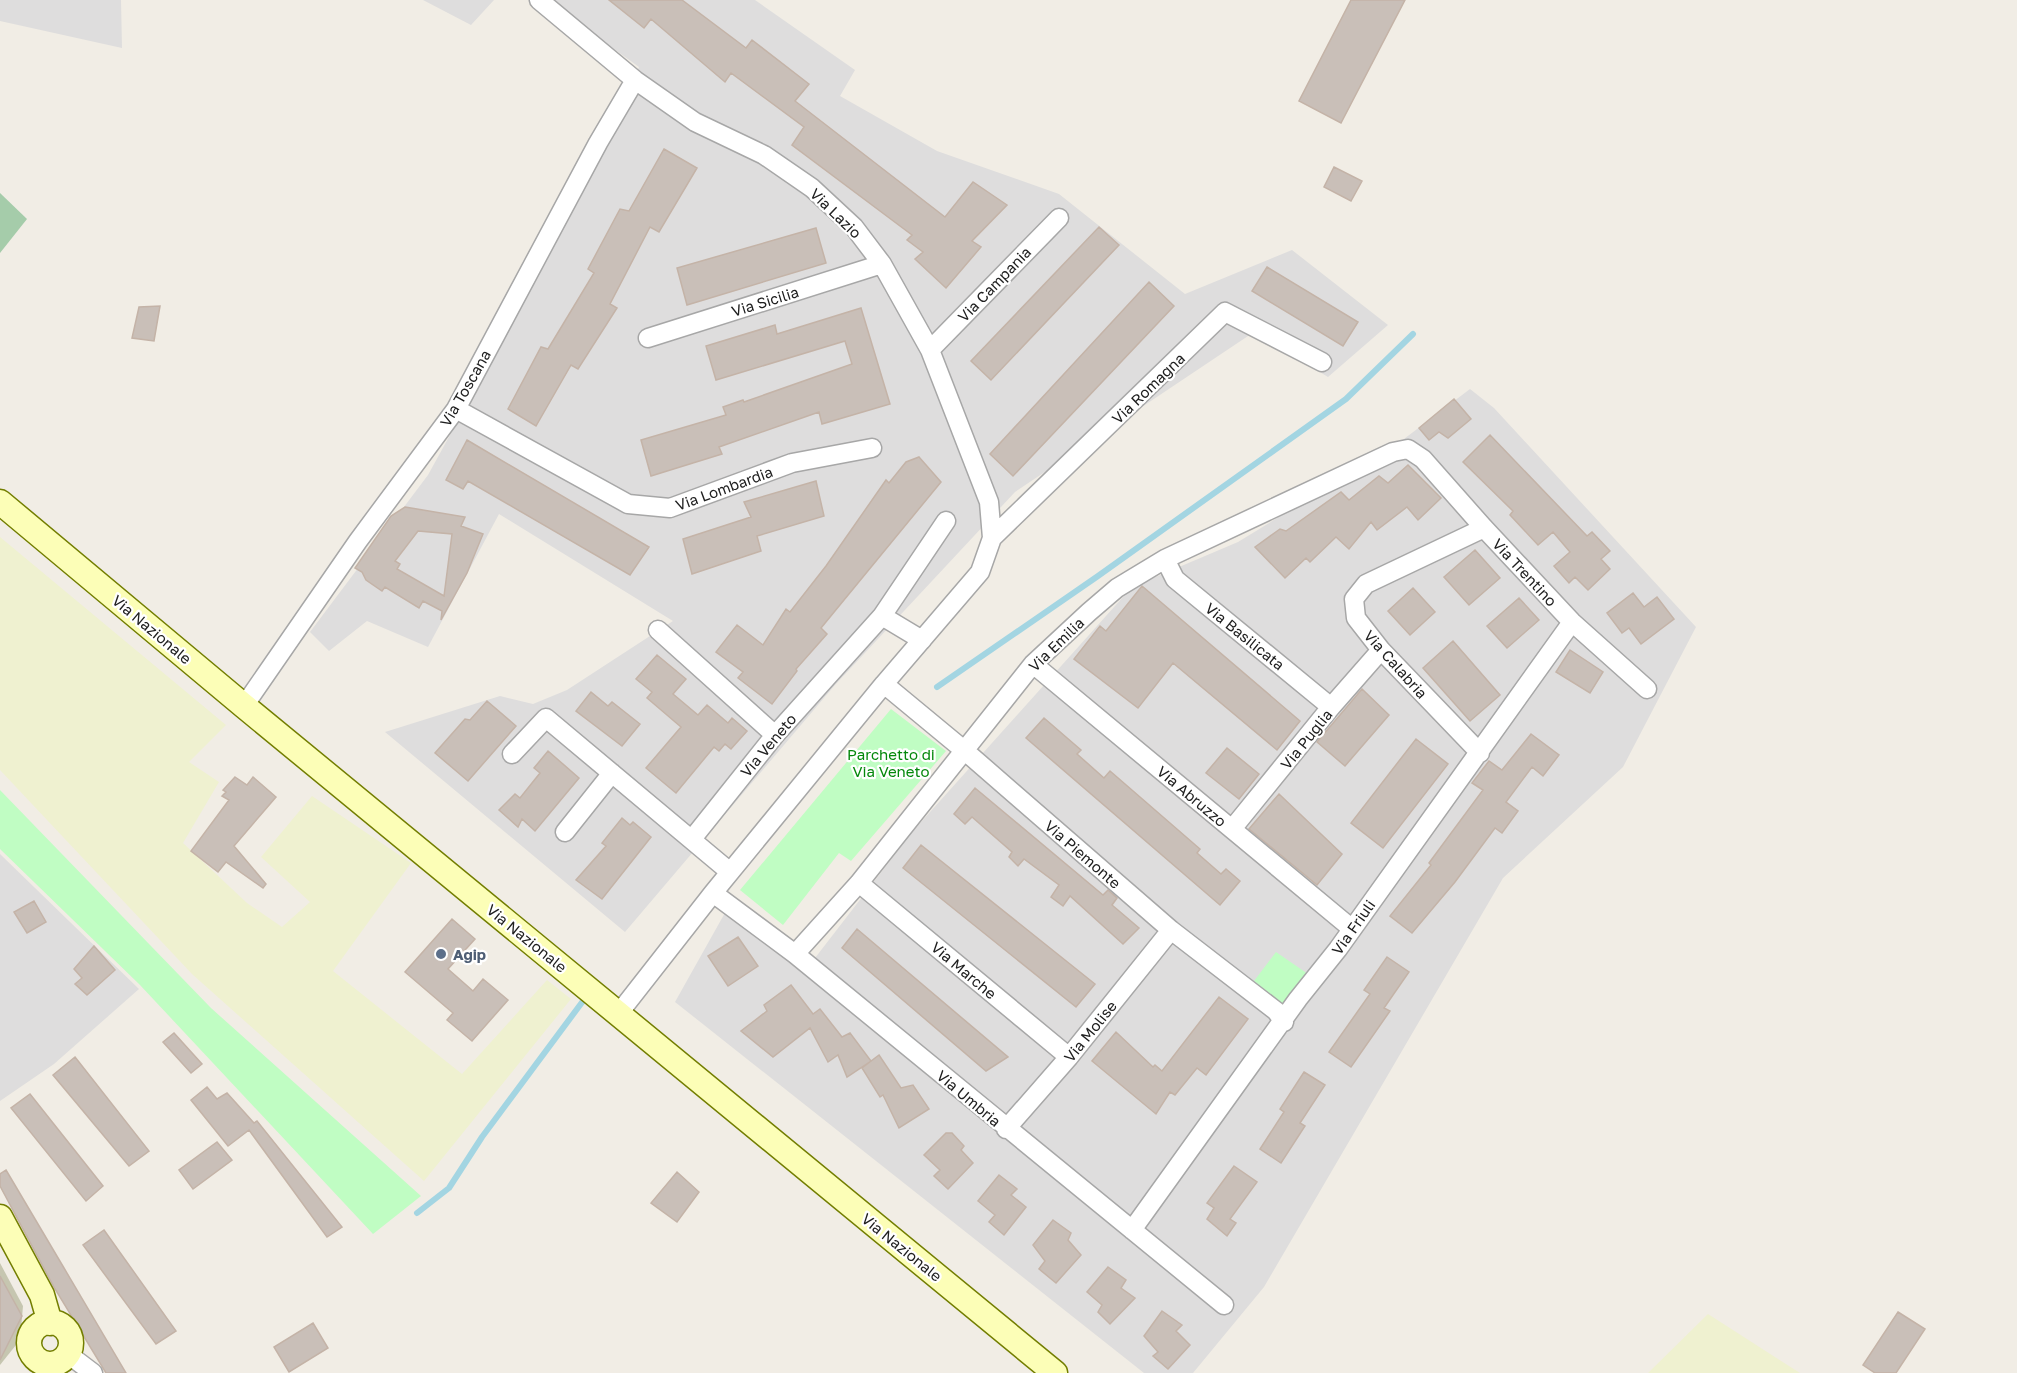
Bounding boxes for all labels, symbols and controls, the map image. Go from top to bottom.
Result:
street label: Via Lazio [807,184,865,242]
street label: Via Campania [954,243,1034,325]
street label: Via Sicilia [729,282,801,320]
street label: Via Toscana [436,346,494,430]
street label: Via Romagna [1108,349,1188,427]
street label: Via Lombardia [673,462,775,514]
street label: Via Trentino [1489,534,1561,610]
street label: Via Nazionale [109,591,196,668]
street label: Via Basilicata [1202,599,1288,673]
street label: Via Emilia [1025,613,1087,675]
street label: Via Calabria [1361,626,1431,702]
street label: Via Puglia [1276,705,1336,773]
street label: Via Veneto [736,710,800,780]
park label: Parchetto di Via Veneto [847,745,935,780]
street label: Via Abruzzo [1154,762,1230,830]
street label: Via Piemonte [1041,816,1125,892]
street label: Via Friuli [1328,896,1378,958]
street label: Via Nazionale [483,900,571,976]
street label: Via Marche [928,938,1000,1003]
place label: Agip [453,945,486,963]
marker: Agip [434,947,448,961]
street label: Via Molise [1060,996,1120,1065]
street label: Via Umbria [933,1066,1005,1130]
street label: Via Nazionale [858,1209,946,1285]

